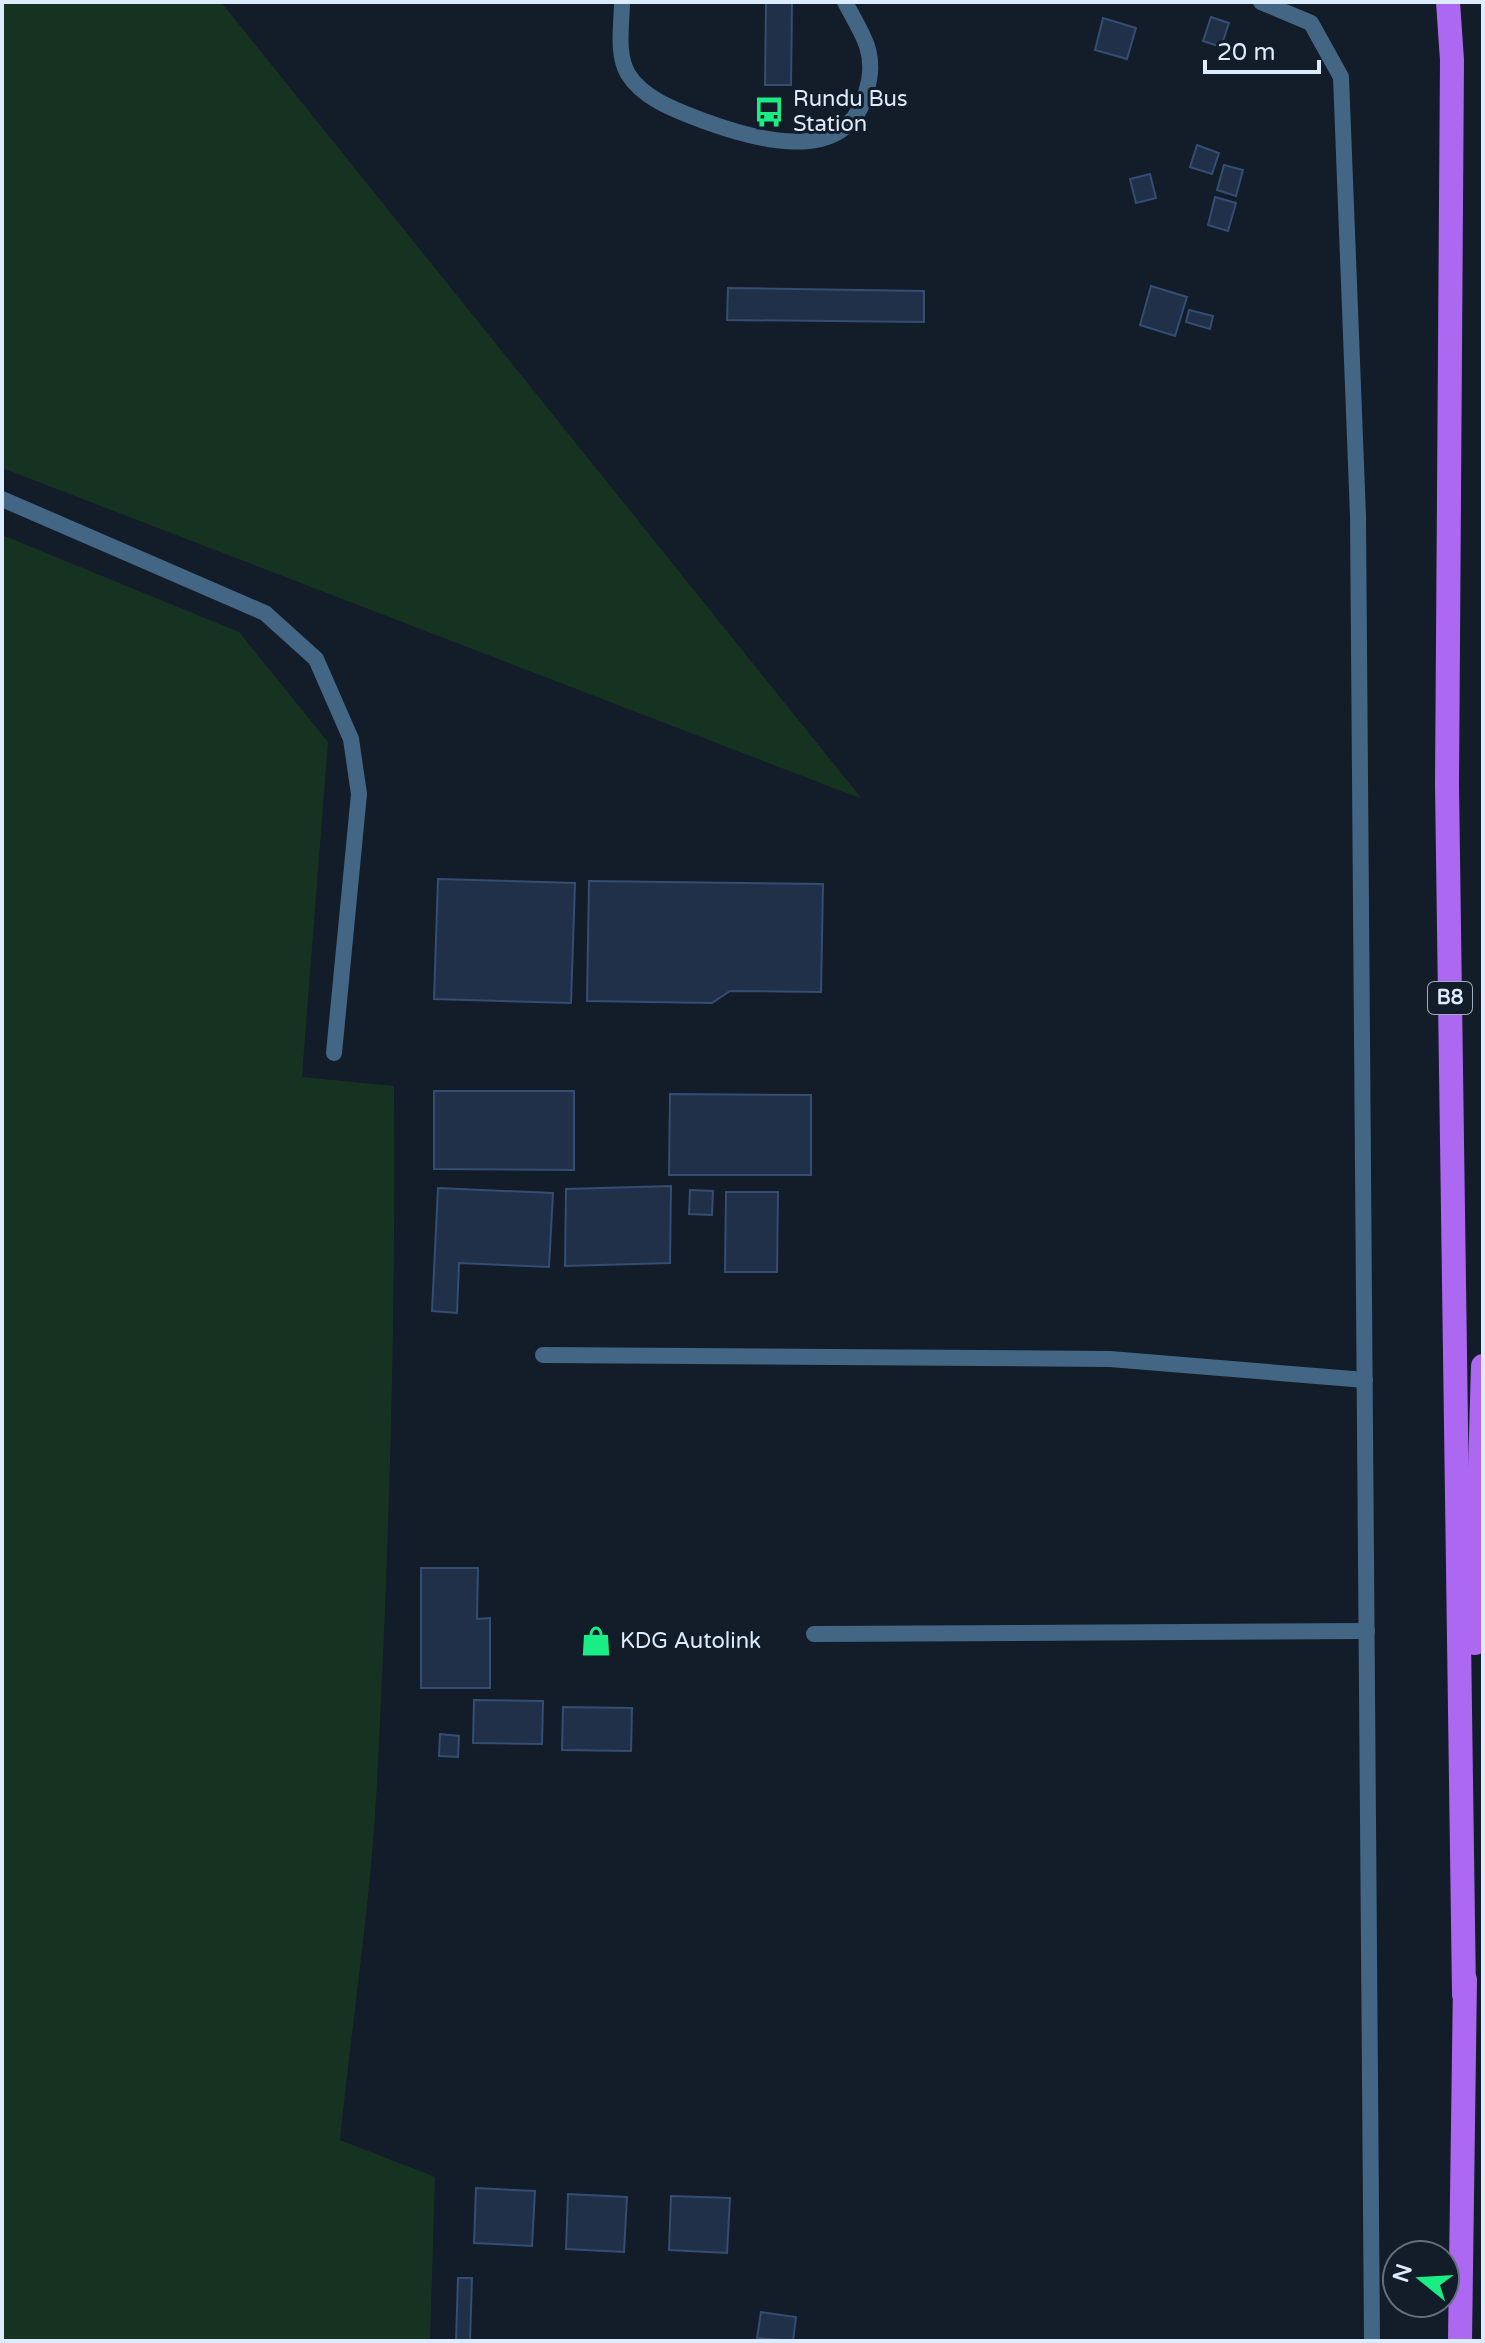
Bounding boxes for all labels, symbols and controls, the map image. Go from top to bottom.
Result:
scale bar [1205,24,1319,74]
text: 20 m [1217,38,1275,67]
place label: Rundu Bus Station [793,86,908,137]
bus stop icon: Rundu Bus Station [752,95,786,129]
road number: B8 [1428,982,1472,1014]
shop icon: KDG Autolink [579,1624,613,1658]
place label: KDG Autolink [620,1628,761,1654]
north arrow [1381,2239,1461,2319]
text: N [1388,2261,1418,2286]

